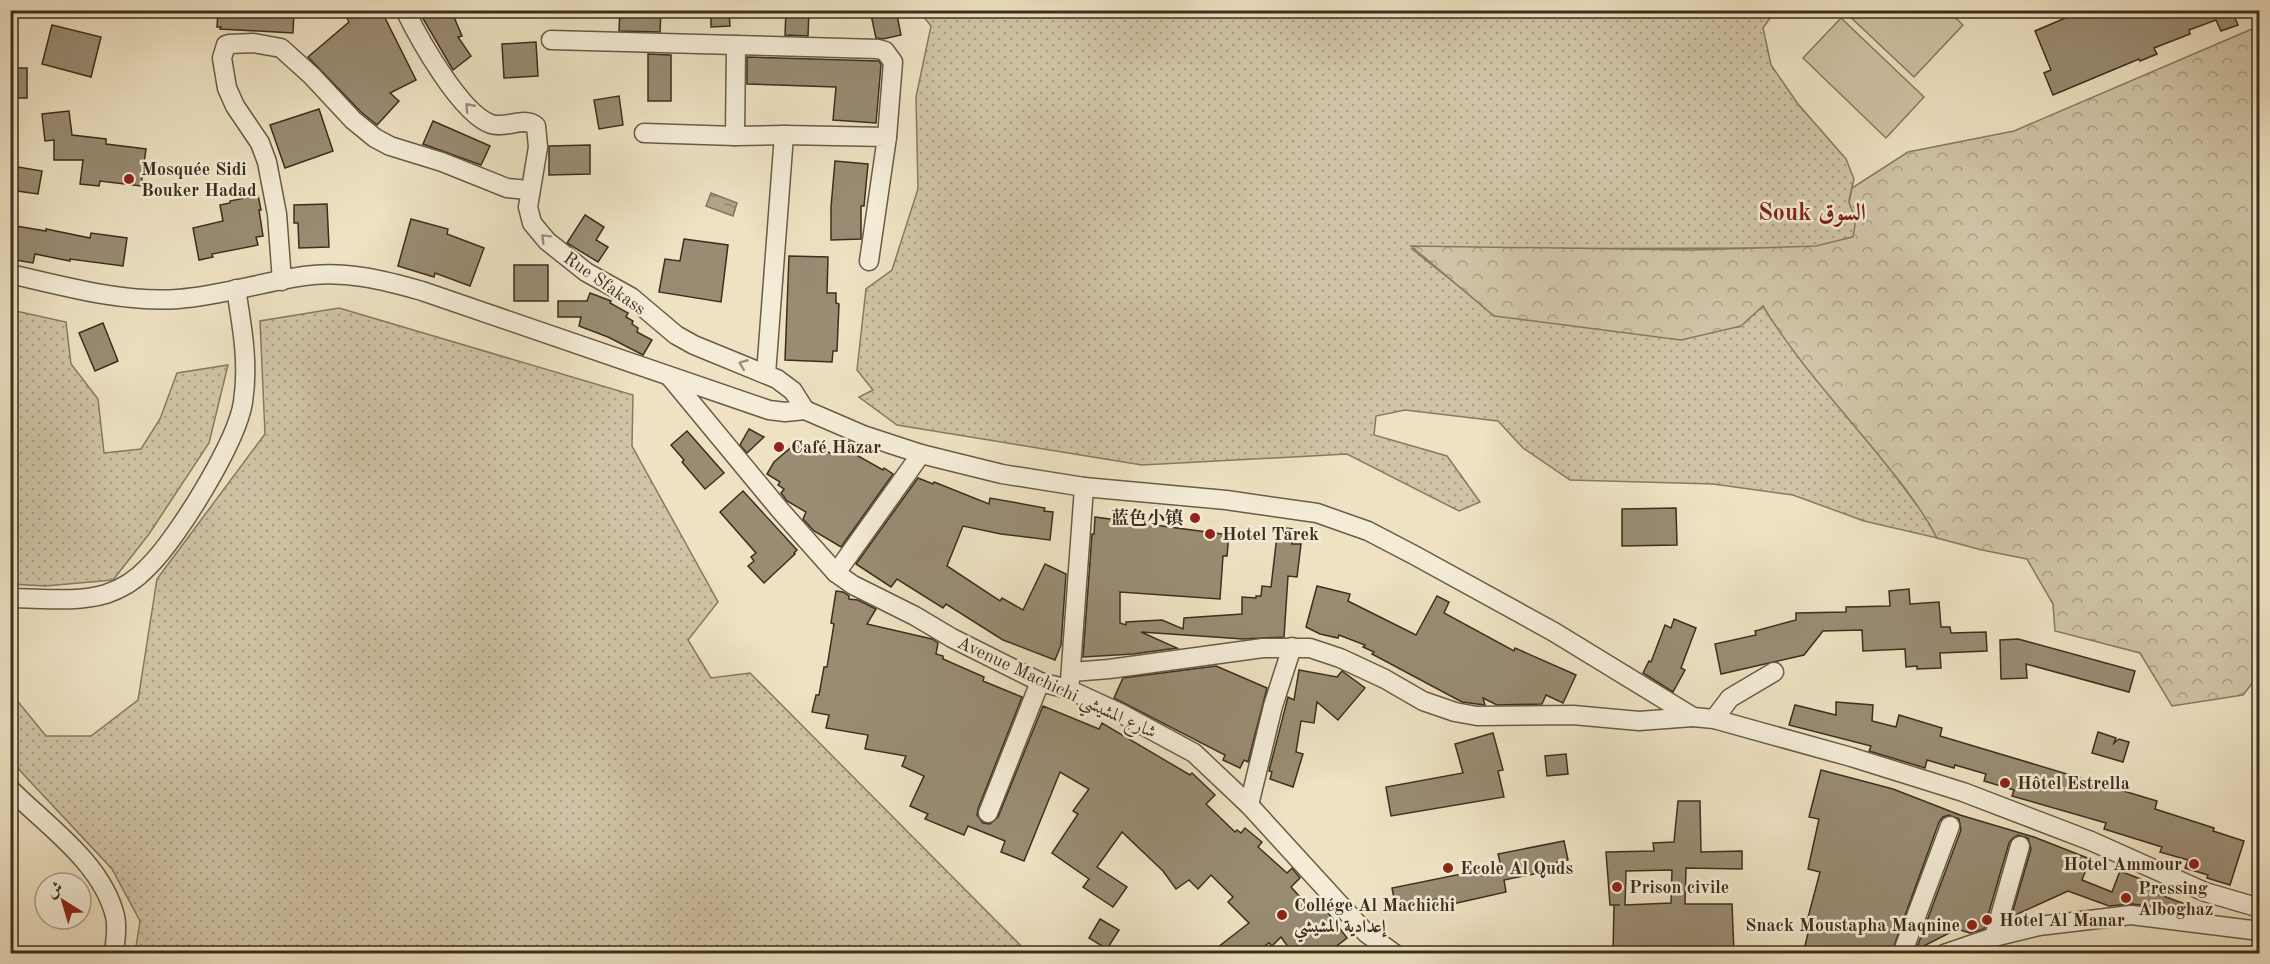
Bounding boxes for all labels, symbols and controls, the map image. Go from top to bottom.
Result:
one-way arrow [465,103,476,114]
place label: Mosquée Sidi Bouker Hadad [141,161,257,200]
marker: Mosquée Sidi Bouker Hadad [122,172,136,186]
district label: Souk السوق [1758,201,1866,227]
one-way arrow [541,235,552,245]
street label: Rue Sfakass [560,249,649,319]
one-way arrow [738,359,748,372]
place label: Café Hazar [791,439,881,457]
marker: Café Hazar [772,440,786,454]
place label: 蓝色小镇 [1111,508,1184,528]
marker: 蓝色小镇 [1188,511,1202,525]
place label: Hotel Tarek [1222,526,1319,544]
marker: Hotel Tarek [1203,527,1217,541]
street label: Avenue Machichi شارع المشيشي [951,634,1159,748]
place label: Hôtel Estrella [2017,775,2130,793]
marker: Hôtel Estrella [1998,776,2012,790]
place label: Hotel Ammour [2063,856,2182,874]
marker: Hotel Ammour [2187,857,2201,871]
place label: Ecole Al Quds [1460,860,1574,878]
marker: Ecole Al Quds [1441,861,1455,875]
north arrow [33,871,93,931]
text: ش [44,879,66,902]
place label: Prison civile [1629,879,1729,897]
marker: Prison civile [1610,880,1624,894]
place label: Pressing Alboghaz [2138,880,2213,919]
marker: Pressing Alboghaz [2119,891,2133,905]
place label: Collége Al Machichi إعدادية المشيشي [1294,897,1455,943]
marker: Collége Al Machichi إعدادية المشيشي [1275,908,1289,922]
place label: Hotel Al Manar [1999,912,2125,930]
marker: Hotel Al Manar [1980,913,1994,927]
place label: Snack Moustapha Maqnine [1745,917,1960,935]
marker: Snack Moustapha Maqnine [1965,918,1979,932]

